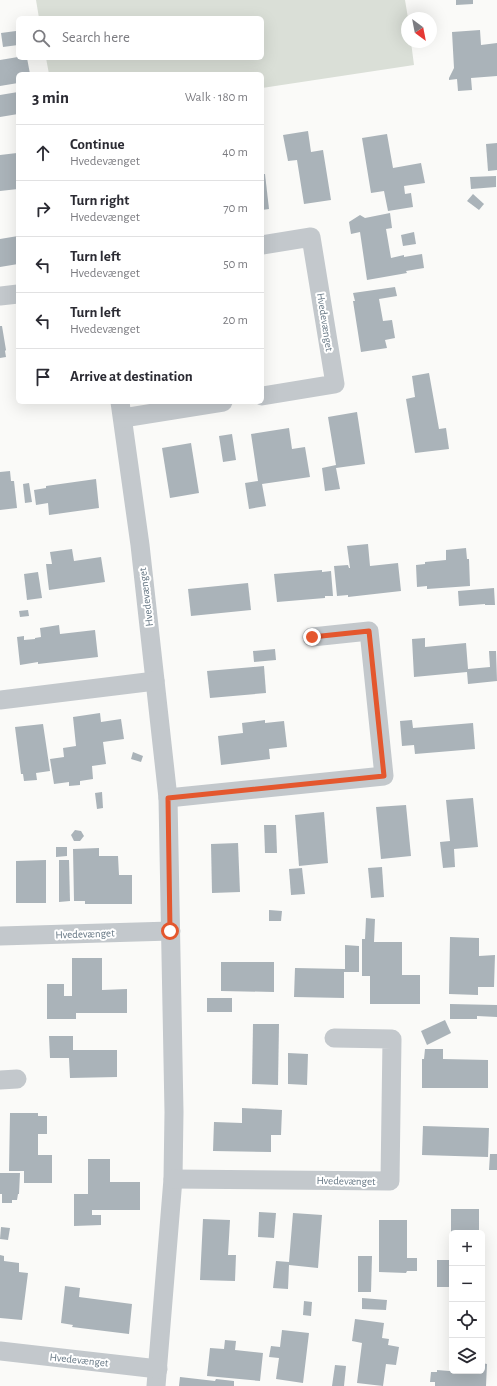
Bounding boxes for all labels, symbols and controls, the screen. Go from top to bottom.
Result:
north arrow [401,12,437,48]
search box [16,16,264,60]
icon: search [30,27,52,49]
text: Search here [62,30,130,45]
text: 3 min [32,89,69,106]
text: Walk · 180 m [185,91,248,104]
text: Continue [70,137,125,152]
icon: ahead [32,142,54,164]
text: 40 m [222,146,248,159]
text: Hvedevænget [70,155,140,168]
text: Turn right [70,193,129,208]
icon: right [32,198,54,220]
text: 70 m [223,202,248,215]
text: Hvedevænget [70,211,140,224]
text: Turn left [70,249,121,264]
icon: left [32,254,54,276]
text: 50 m [223,258,248,271]
text: Hvedevænget [70,267,140,280]
street label: Hvedevænget [315,292,335,353]
text: Turn left [70,305,121,320]
icon: left [32,310,54,332]
text: 20 m [223,314,248,327]
text: Hvedevænget [70,323,140,336]
icon: arrive [32,366,54,388]
text: Arrive at destination [70,369,193,384]
street label: Hvedevænget [137,567,155,627]
route end [303,628,321,646]
route start [161,922,179,940]
street label: Hvedevænget [55,927,115,941]
street label: Hvedevænget [316,1175,376,1187]
map controls [449,1230,485,1374]
button: + [449,1230,485,1266]
button: − [449,1266,485,1302]
button: locate [449,1302,485,1338]
button: layers [449,1338,485,1374]
street label: Hvedevænget [49,1351,109,1369]

